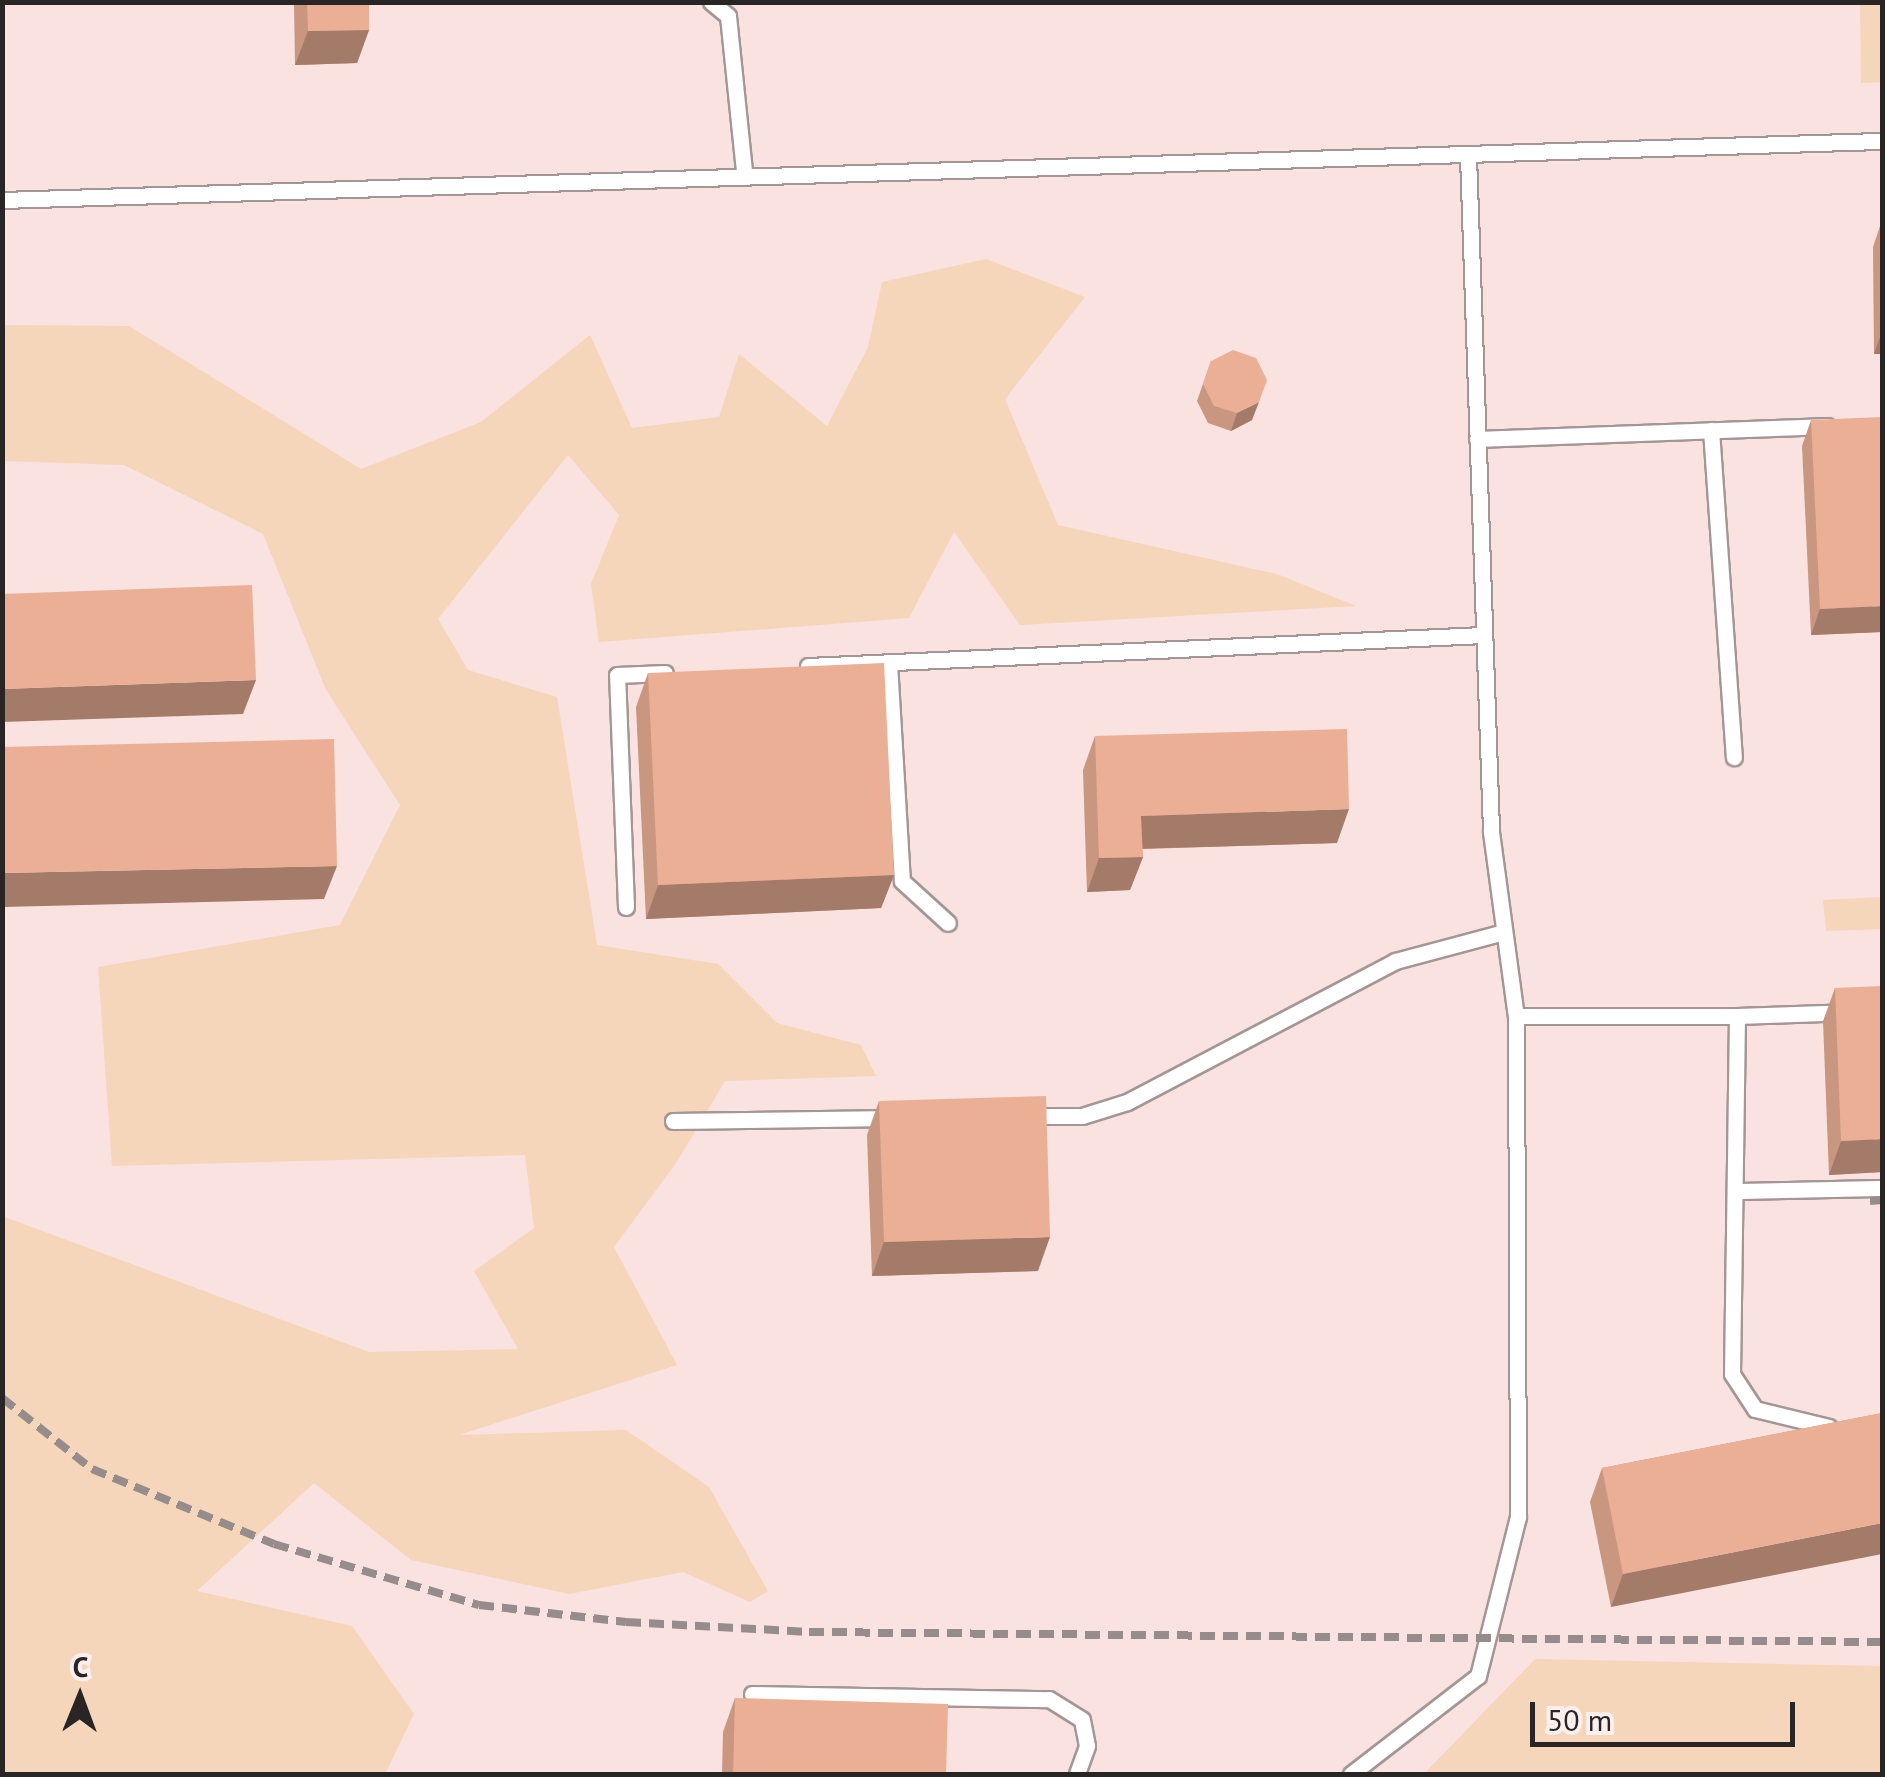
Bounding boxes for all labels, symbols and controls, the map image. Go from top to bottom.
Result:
north arrow [30,1647,130,1747]
text: С [72,1648,89,1685]
scale bar [1535,1682,1800,1744]
text: 50 m [1547,1700,1612,1739]

